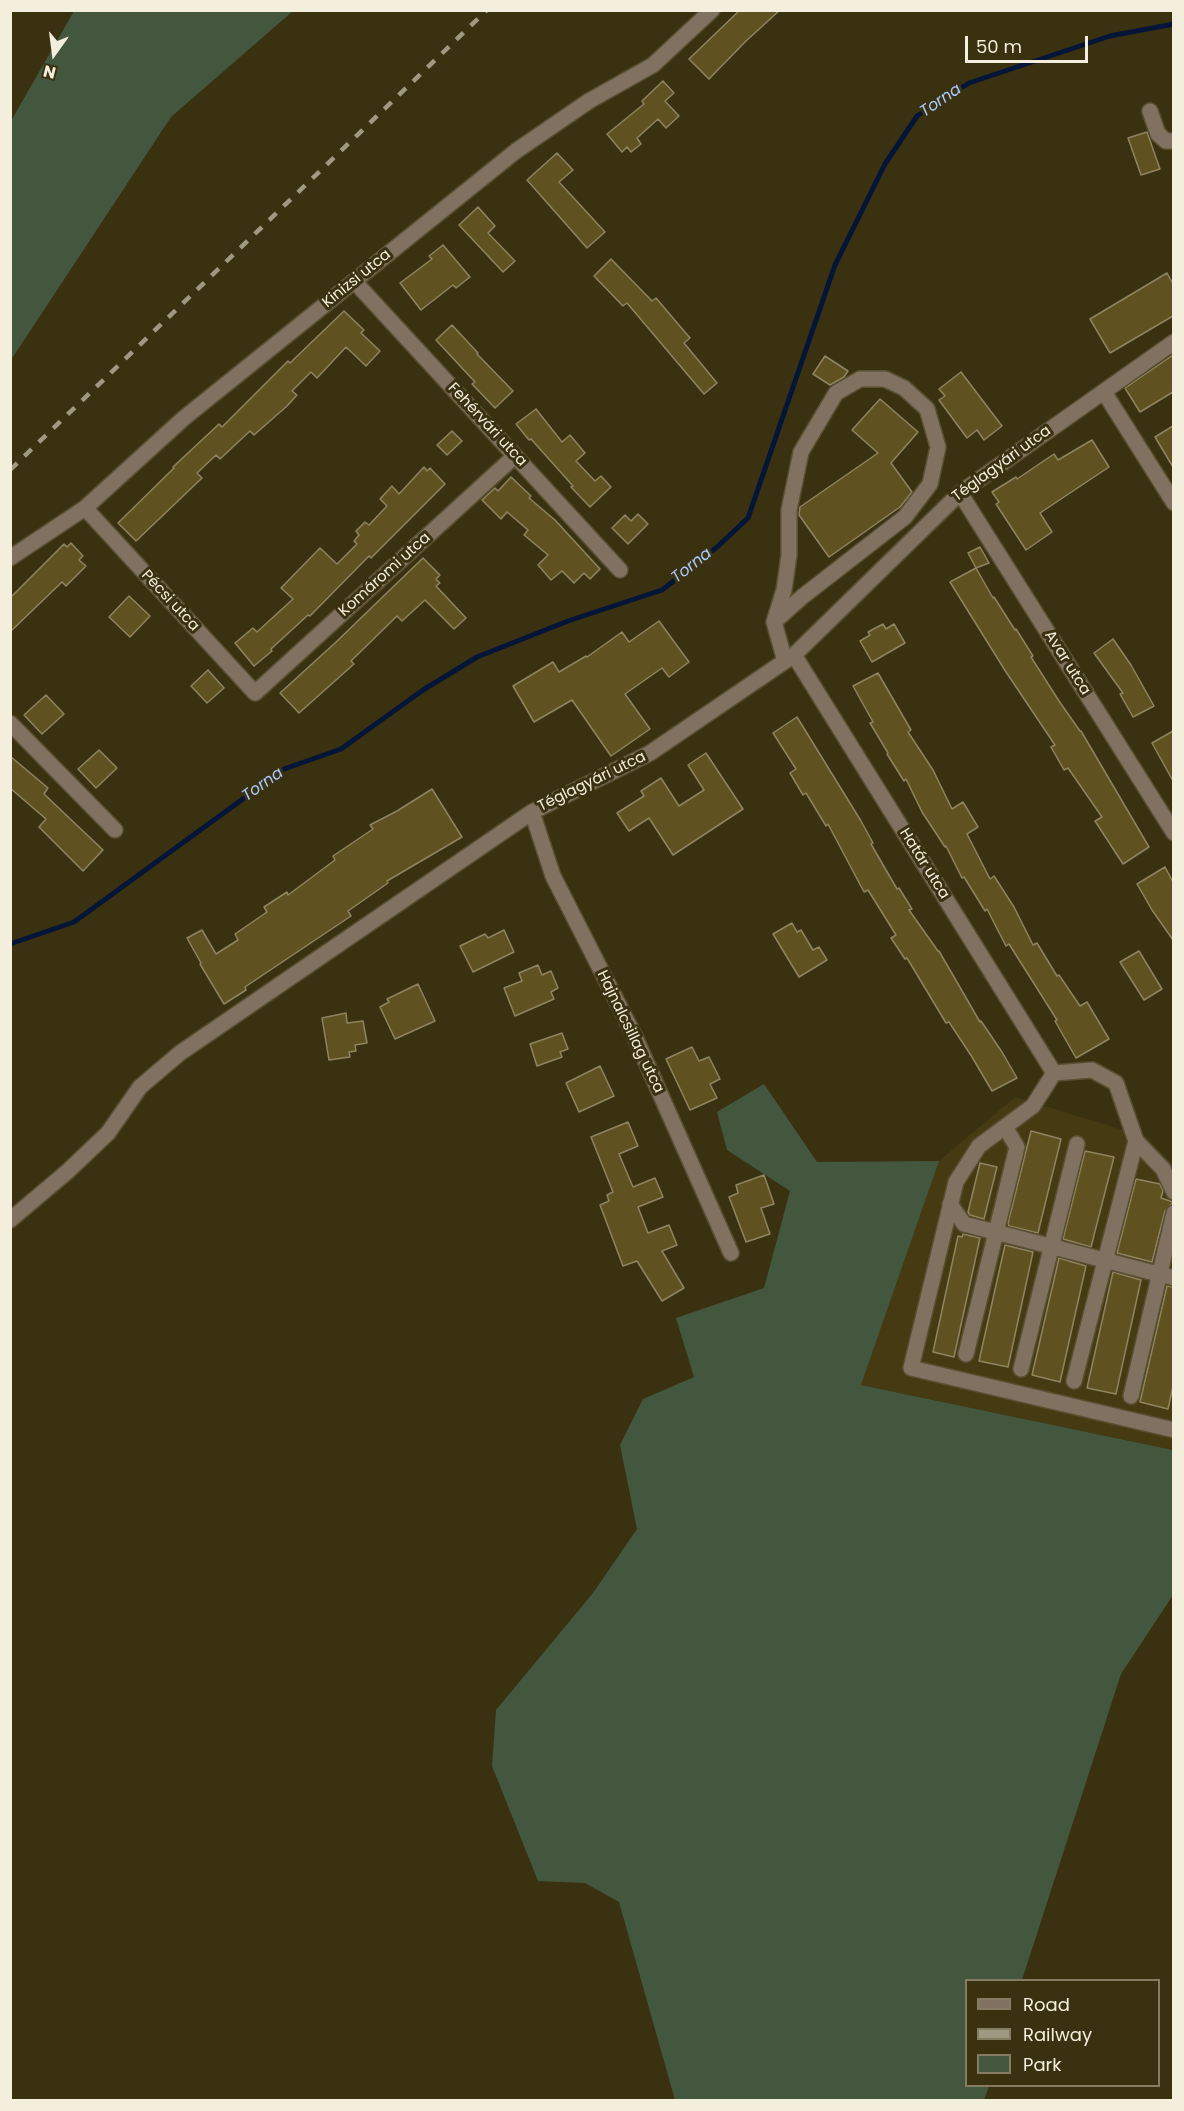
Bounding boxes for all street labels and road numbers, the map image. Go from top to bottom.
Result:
street label: Kinizsi utca [319,246,395,312]
street label: Fehérvári utca [444,380,530,470]
street label: Téglagyári utca [949,422,1055,506]
street label: Komáromi utca [336,529,434,621]
street label: Pécsi utca [137,567,203,635]
street label: Avar utca [1040,627,1094,699]
street label: Téglagyári utca [535,748,649,816]
street label: Határ utca [895,825,953,903]
street label: Hajnalcsillag utca [592,968,668,1096]

